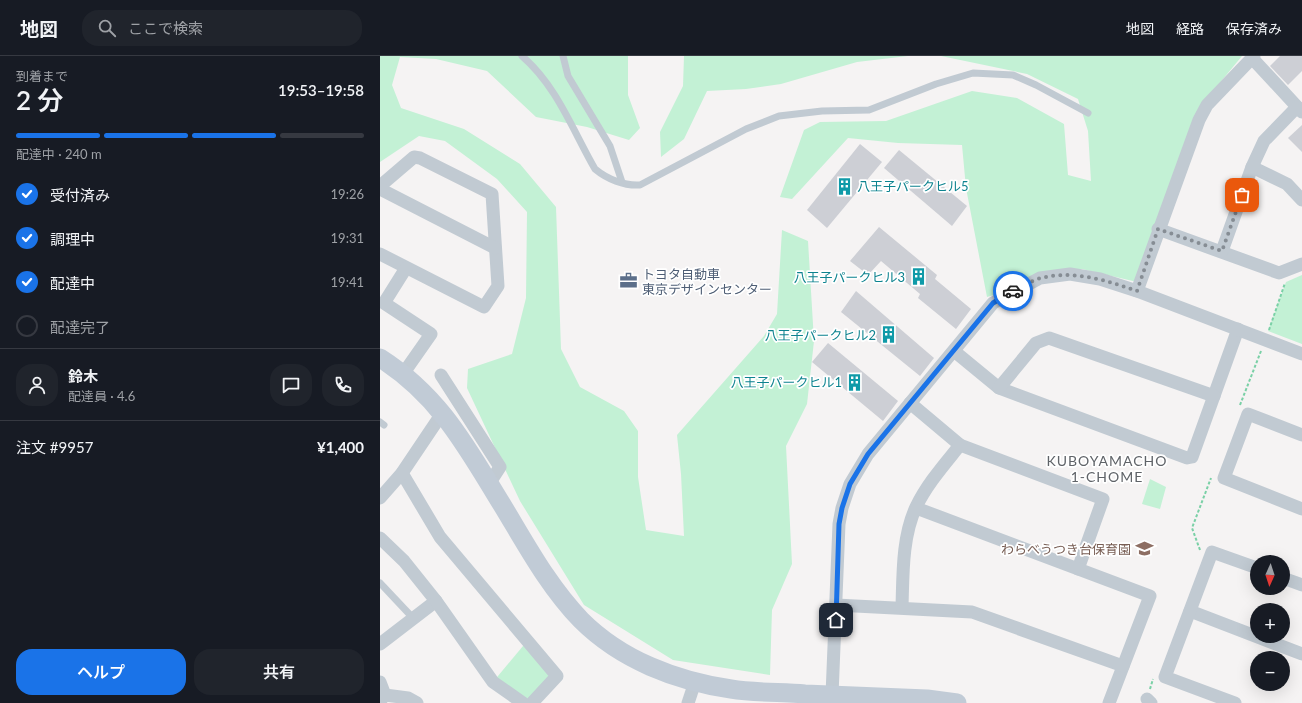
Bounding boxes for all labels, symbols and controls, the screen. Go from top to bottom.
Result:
search box [82,10,362,46]
text: 地図 [20,17,58,40]
icon: search [96,17,118,39]
text: ここで検索 [128,19,203,37]
text: 地図 [1126,20,1154,37]
text: 経路 [1176,20,1204,37]
text: 保存済み [1226,20,1282,37]
text: 到着まで [16,68,68,84]
text: 19:53–19:58 [278,81,364,99]
text: 2 分 [16,84,64,116]
text: 配達中 · 240 m [16,146,102,162]
building icon: 八王子パークヒル5 [834,176,854,196]
place label: 八王子パークヒル5 [857,178,969,194]
pin [1225,178,1259,212]
icon: check [16,183,38,205]
icon: bag [1231,184,1253,206]
text: 受付済み [50,186,110,204]
text: 19:26 [331,186,364,202]
icon: check [16,227,38,249]
text: 調理中 [50,230,95,248]
text: 19:31 [331,230,364,246]
place label: トヨタ自動車 東京デザインセンター [642,266,772,297]
building icon: 八王子パークヒル3 [908,267,928,287]
place label: 八王子パークヒル3 [793,269,905,285]
icon: check [16,271,38,293]
office icon: トヨタ自動車 東京デザインセンター [619,271,639,291]
courier [993,271,1033,311]
text: 配達中 [50,274,95,292]
text: 19:41 [331,274,364,290]
icon: car [1002,280,1024,302]
text: 配達完了 [50,318,110,336]
building icon: 八王子パークヒル2 [879,325,899,345]
place label: 八王子パークヒル2 [764,327,876,343]
button: person [16,364,58,406]
button: chat [270,364,312,406]
button: phone [322,364,364,406]
text: 鈴木 [68,367,98,385]
building icon: 八王子パークヒル1 [845,372,865,392]
place label: 八王子パークヒル1 [730,374,842,390]
text: 配達員 · 4.6 [68,388,135,404]
text: 注文 #9957 [16,438,93,456]
text: ¥1,400 [317,438,364,456]
district label: KUBOYAMACHO 1-CHOME [1047,452,1168,485]
school or university icon: わらべうつき台保育園 [1134,539,1154,559]
place label: わらべうつき台保育園 [1001,541,1131,557]
north arrow [1250,555,1290,595]
map controls [1250,555,1290,691]
pin [819,603,853,637]
button: + [1250,603,1290,643]
icon: home [825,609,847,631]
button: ヘルプ [16,649,186,695]
button: 共有 [194,649,364,695]
button: − [1250,651,1290,691]

